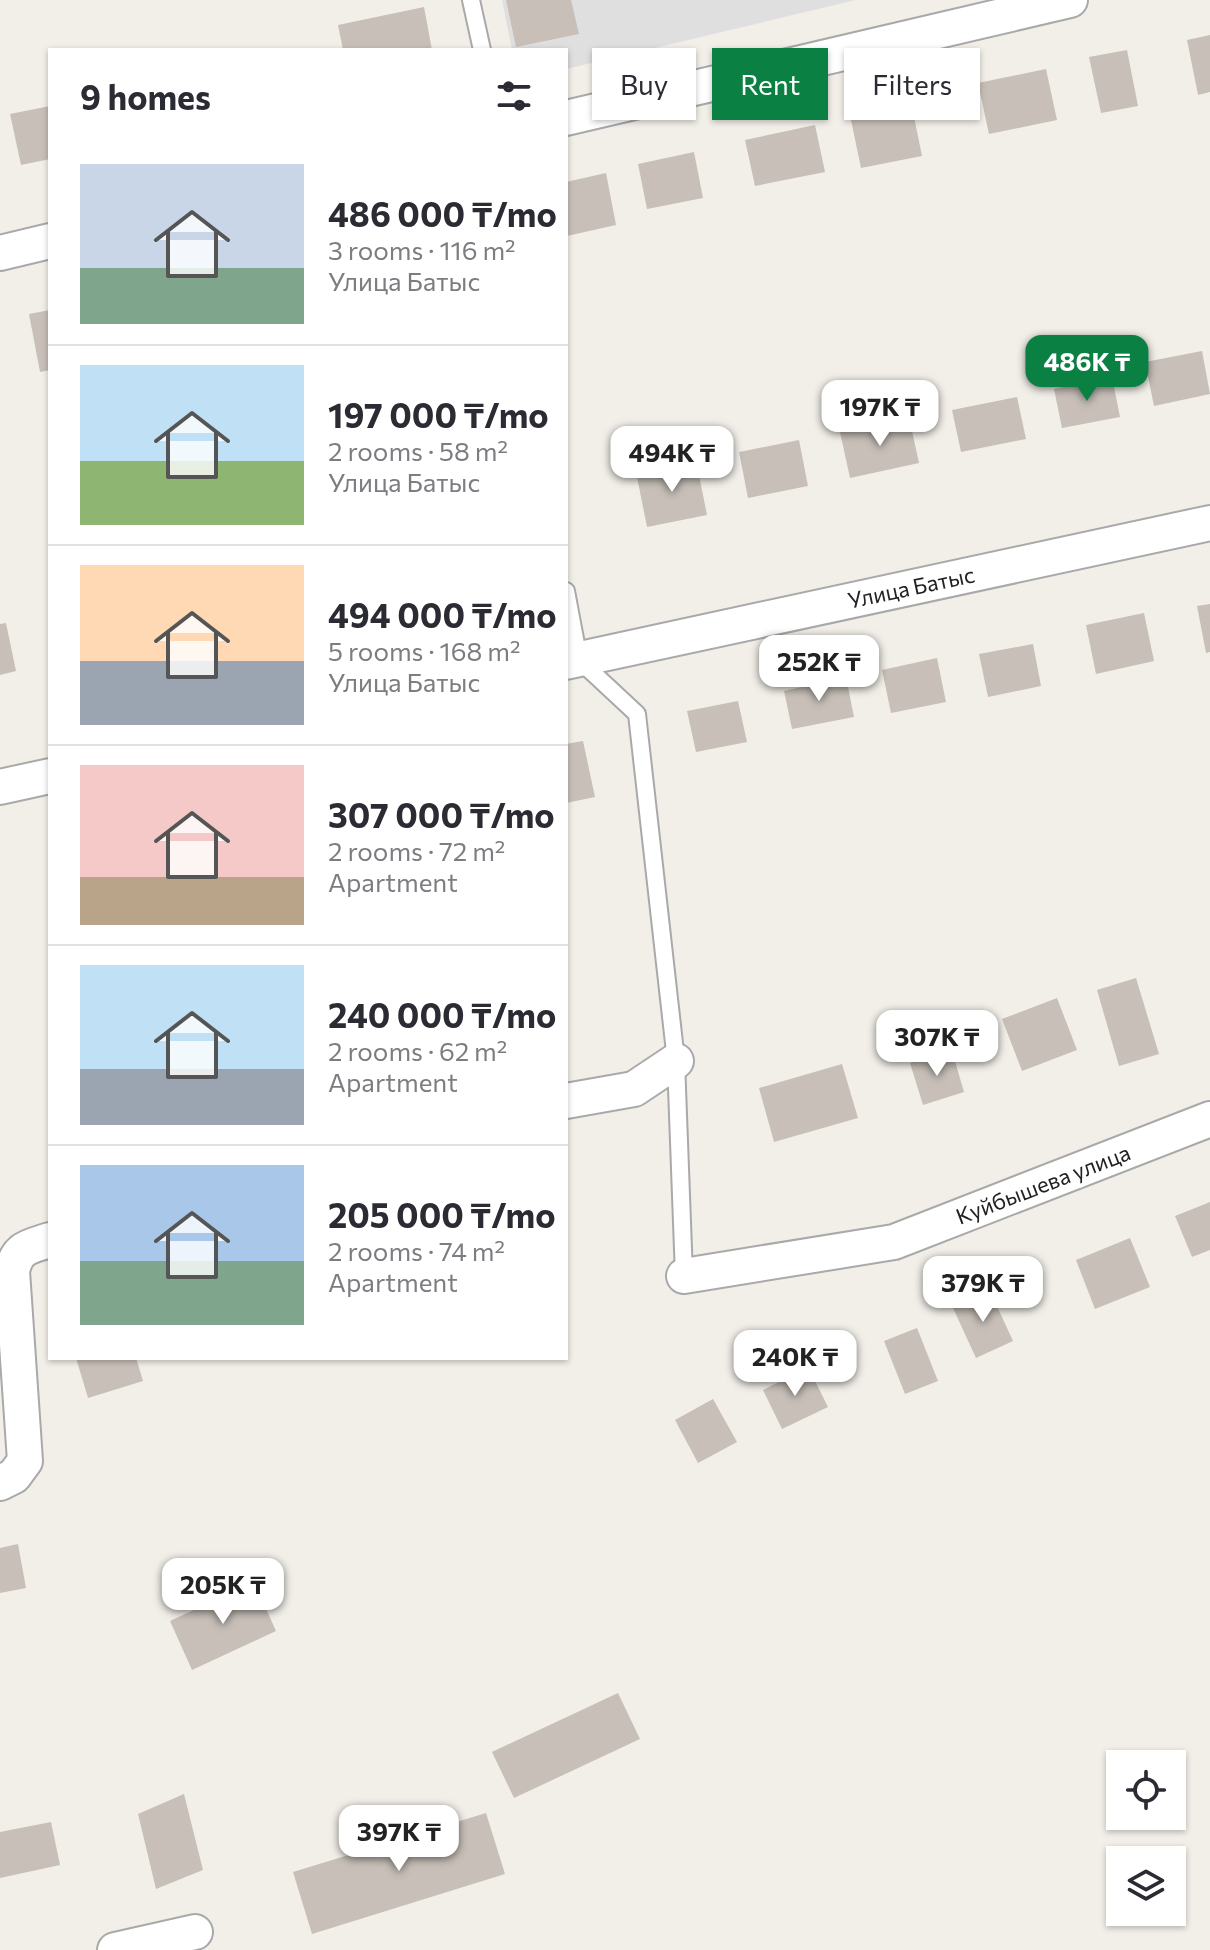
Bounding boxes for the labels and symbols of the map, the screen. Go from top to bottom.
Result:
pin: 486K ₸ [1022,335,1152,403]
pin: 197K ₸ [815,380,945,448]
pin: 494K ₸ [607,426,737,494]
street label: Улица Батыс [845,560,977,614]
pin: 252K ₸ [754,635,884,703]
pin: 307K ₸ [872,1010,1002,1078]
street label: Куйбышева улица [952,1138,1134,1230]
pin: 379K ₸ [918,1256,1048,1324]
pin: 240K ₸ [730,1330,860,1398]
pin: 205K ₸ [158,1558,288,1626]
pin: 397K ₸ [334,1805,464,1873]

